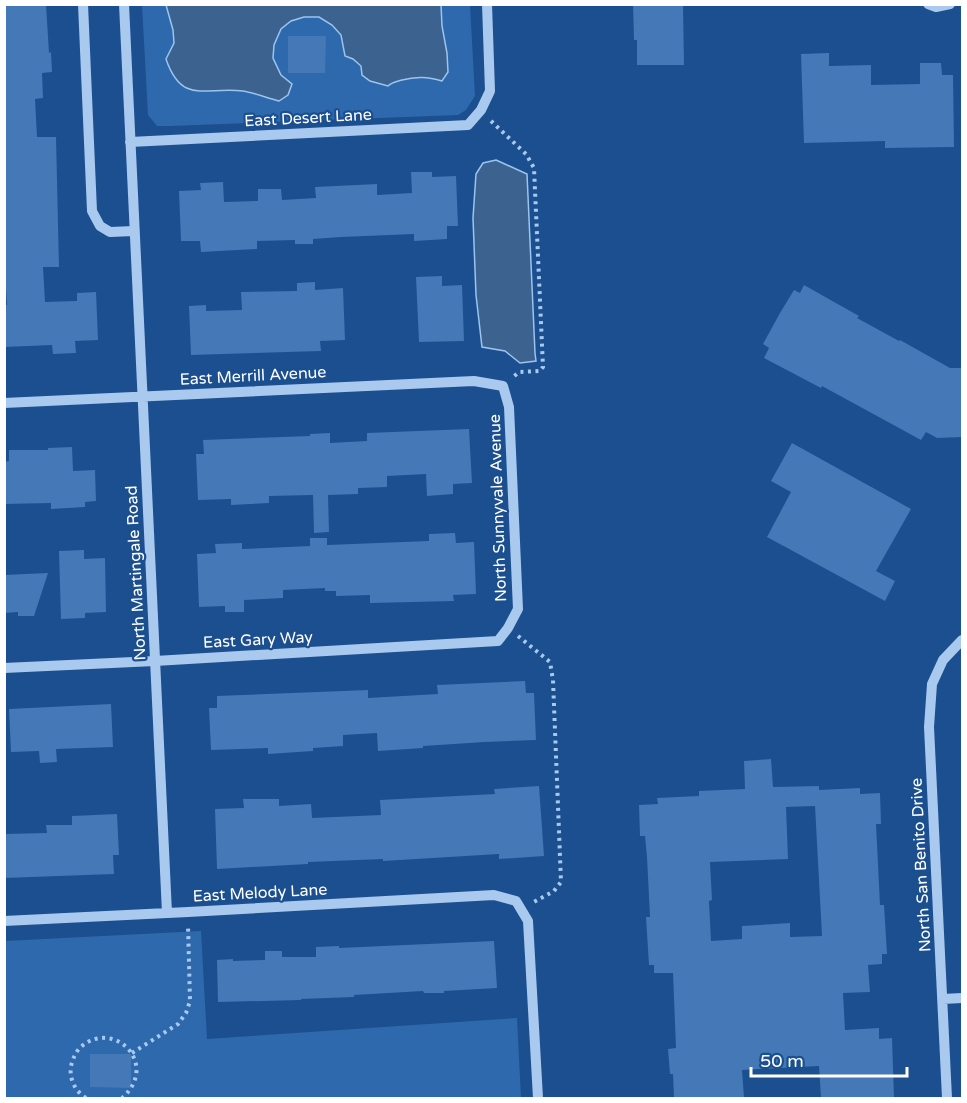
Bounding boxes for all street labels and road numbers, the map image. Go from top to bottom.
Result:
street label: East Desert Lane [244,105,372,131]
street label: East Merrill Avenue [179,362,327,390]
street label: North Sunnyvale Avenue [485,414,511,602]
street label: North Martingale Road [121,485,151,661]
street label: East Gary Way [203,627,314,653]
street label: North San Benito Drive [906,777,936,953]
street label: East Melody Lane [192,879,328,907]

